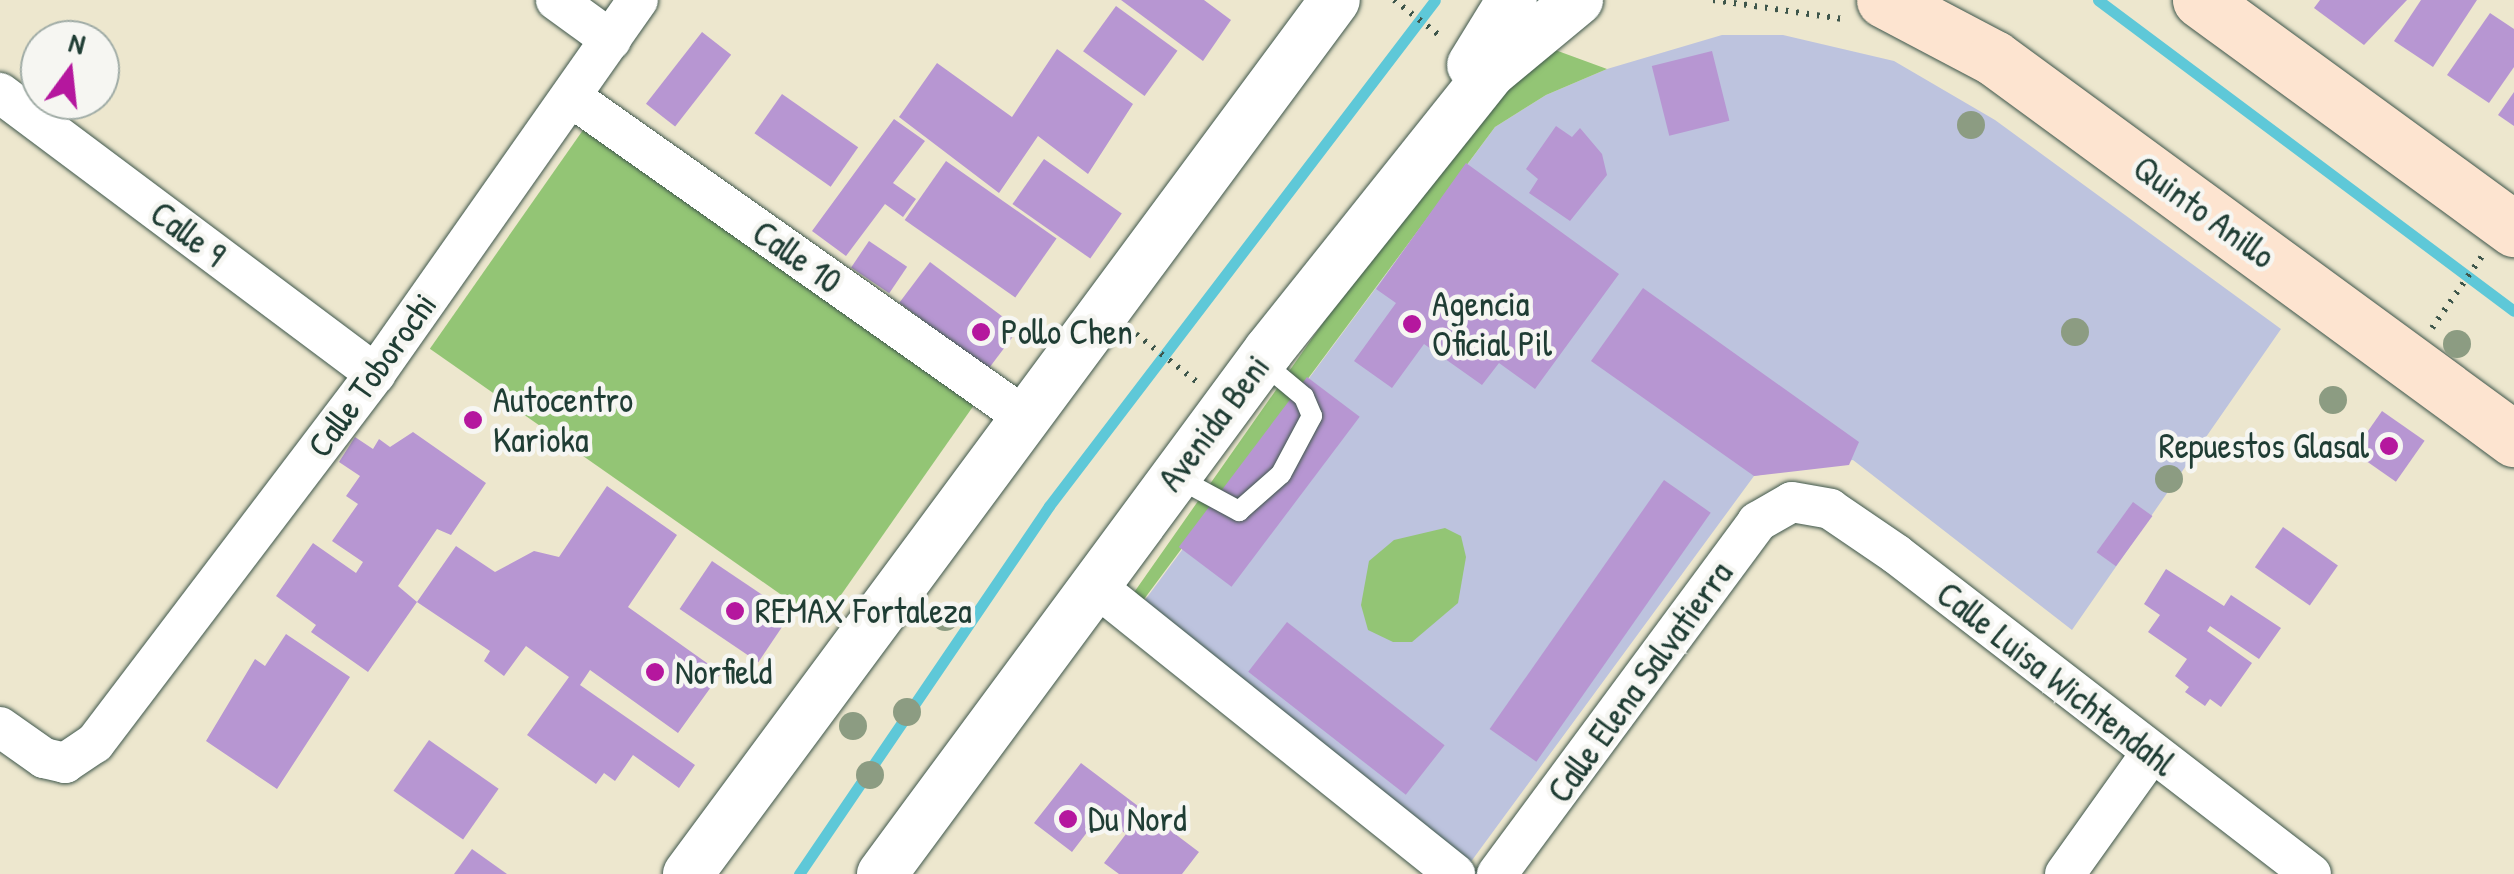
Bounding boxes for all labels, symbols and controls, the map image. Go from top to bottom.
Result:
north arrow [20,20,120,120]
text: N [65,23,89,63]
street label: Quinto Anillo [2125,147,2283,277]
street label: Calle 9 [142,192,234,276]
street label: Calle 10 [745,212,849,302]
place label: Agencia Oficial Pil [1432,283,1552,365]
street label: Calle Toborochi [298,285,446,465]
place label: Pollo Chen [1001,311,1133,353]
marker: Agencia Oficial Pil [1401,313,1423,335]
marker: Pollo Chen [970,321,992,343]
street label: Avenida Beni [1149,347,1279,499]
place label: Autocentro Karioka [493,379,633,461]
marker: Autocentro Karioka [462,409,484,431]
place label: Repuestos Glasal [2159,425,2369,467]
marker: Repuestos Glasal [2378,435,2400,457]
street label: Calle Elena Salvatierra [1538,553,1742,811]
street label: Calle Luisa Wichtendahl [1928,573,2184,785]
place label: REMAX Fortaleza [755,590,972,632]
marker: REMAX Fortaleza [724,600,746,622]
place label: Norfield [675,651,772,693]
marker: Norfield [644,661,666,683]
place label: Du Nord [1088,798,1187,840]
marker: Du Nord [1057,808,1079,830]

